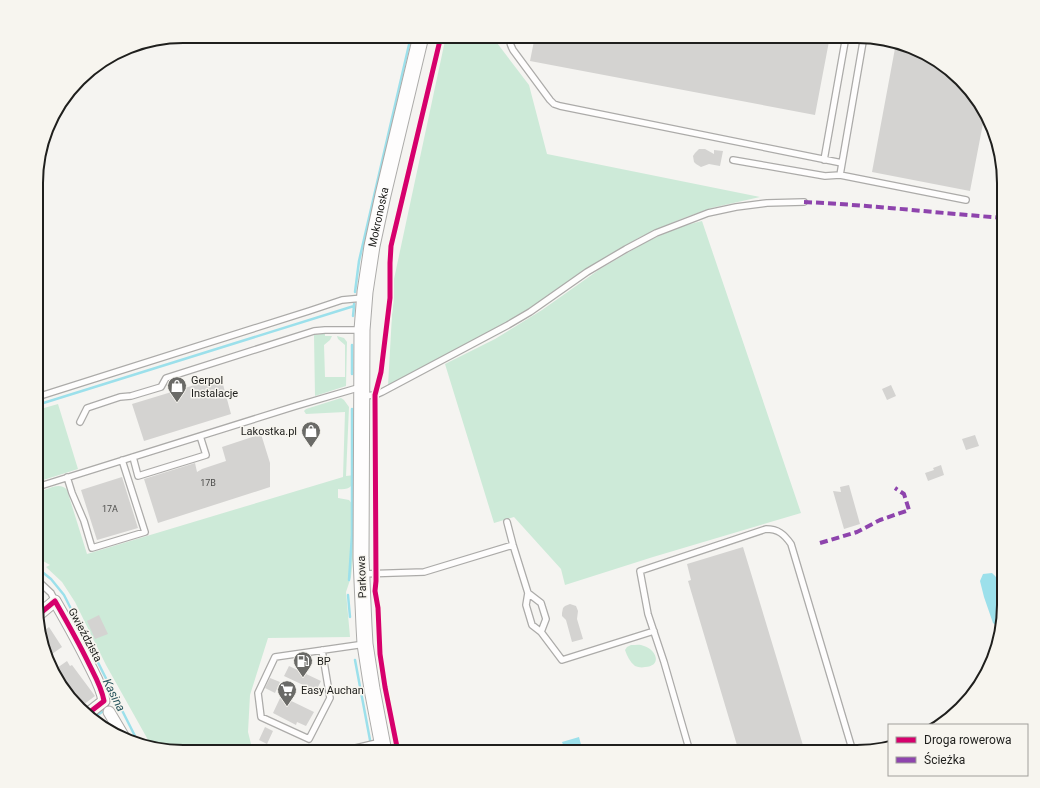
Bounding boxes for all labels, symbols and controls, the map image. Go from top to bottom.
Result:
street label: Mokronoska [365,186,391,248]
place label: Gerpol Instalacje [191,374,238,400]
shop icon: Gerpol Instalacje [166,375,188,403]
shop icon: Lakostka.pl [300,420,322,448]
place label: Lakostka.pl [241,425,297,438]
house number: 17B [200,478,216,488]
house number: 17A [102,504,118,514]
street label: Parkowa [355,555,369,599]
street label: Gwieździsta [65,606,105,664]
fuel station icon: BP [292,650,314,678]
place label: BP [317,655,331,668]
water label: Kasina [100,676,128,714]
supermarket icon: Easy Auchan [276,679,298,707]
place label: Easy Auchan [301,684,364,697]
legend [888,724,1028,776]
text: Droga rowerowa [924,733,1011,747]
text: Ścieżka [924,752,965,767]

